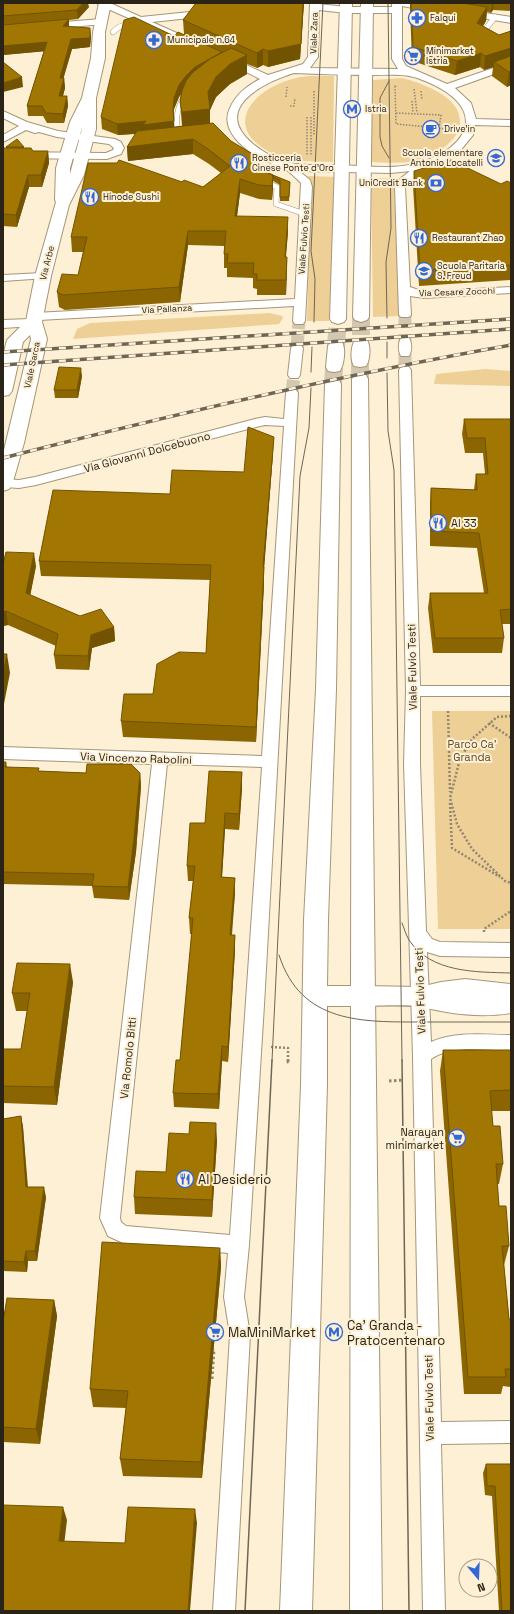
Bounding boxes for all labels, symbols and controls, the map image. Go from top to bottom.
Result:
pharmacy icon: Falqui [407,8,427,28]
street label: Viale Zara [307,12,321,54]
place label: Falqui [430,12,456,24]
pharmacy icon: Municipale n.64 [144,30,164,50]
place label: Municipale n.64 [167,34,236,46]
place label: Minimarket Istria [426,45,474,67]
supermarket icon: Minimarket Istria [403,46,423,66]
metro station icon: Istria [342,99,362,119]
place label: Istria [365,103,387,115]
cafe icon: Drive'in [421,119,441,139]
place label: Drive'in [444,123,475,135]
place label: Scuola elementare Antonio Locatelli [402,147,483,169]
school or university icon: Scuola elementare Antonio Locatelli [486,148,506,168]
place label: Rosticceria Cinese Ponte d'Oro [252,152,334,174]
restaurant icon: Rosticceria Cinese Ponte d'Oro [229,153,249,173]
bank icon: UniCredit Bank [426,173,446,193]
place label: UniCredit Bank [359,177,423,189]
restaurant icon: Hinode Sushi [80,187,100,207]
place label: Hinode Sushi [103,191,159,203]
street label: Viale Fulvio Testi [296,203,312,275]
restaurant icon: Restaurant Zhao [409,228,429,248]
place label: Restaurant Zhao [432,232,504,244]
street label: Via Arbe [37,244,57,282]
place label: Scuola Paritaria S. Freud [437,260,505,282]
school or university icon: Scuola Paritaria S. Freud [414,261,434,281]
street label: Via Cesare Zocchi [419,285,495,299]
street label: Via Pallanza [141,302,193,316]
street label: Viale Sarca [21,341,43,389]
street label: Via Giovanni Dolcebuono [82,428,212,476]
restaurant icon: Al 33 [428,513,448,533]
place label: Al 33 [451,516,477,530]
street label: Viale Fulvio Testi [404,623,420,710]
park label: Parco Ca' Granda [448,737,497,764]
street label: Via Vincenzo Rabolini [80,749,192,767]
street label: Viale Fulvio Testi [411,947,429,1034]
street label: Via Romolo Bitti [117,1016,139,1100]
place label: Narayan minimarket [385,1125,444,1152]
supermarket icon: Narayan minimarket [447,1128,467,1148]
restaurant icon: Al Desiderio [175,1169,195,1189]
place label: Al Desiderio [198,1171,271,1188]
place label: Ca' Granda - Pratocentenaro [347,1317,445,1349]
supermarket icon: MaMiniMarket [205,1322,225,1342]
metro station icon: Ca' Granda - Pratocentenaro [324,1322,344,1342]
place label: MaMiniMarket [228,1324,316,1341]
street label: Viale Fulvio Testi [421,1354,437,1441]
north arrow [458,1558,498,1598]
text: N [475,1580,487,1595]

